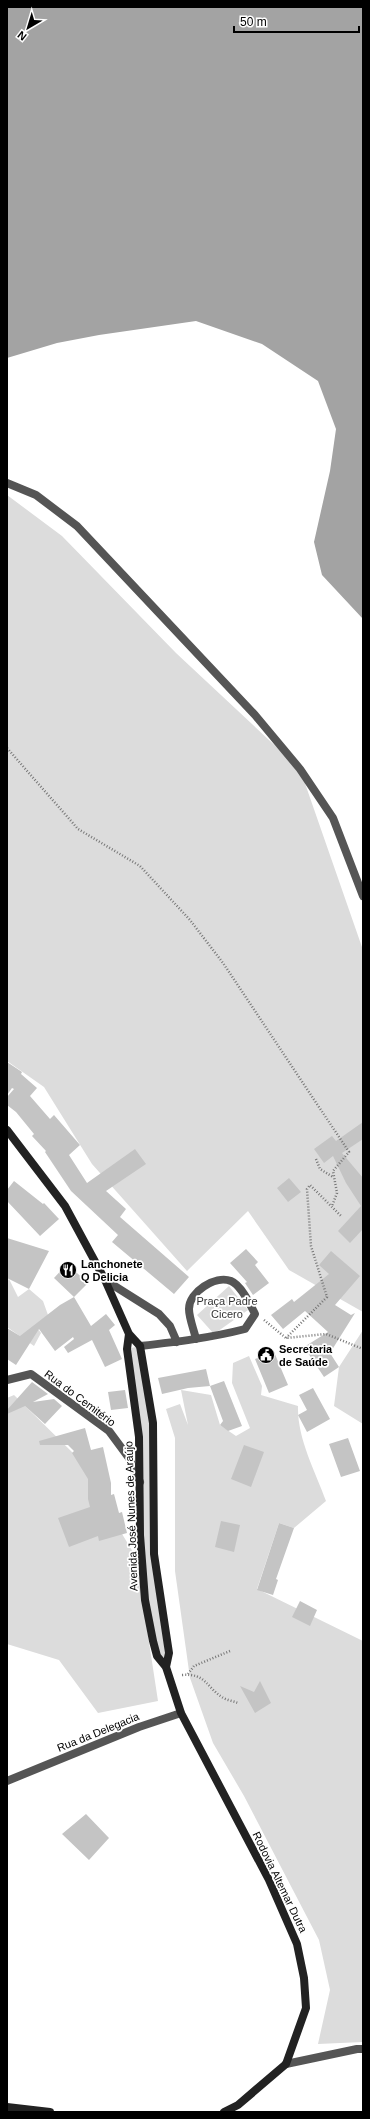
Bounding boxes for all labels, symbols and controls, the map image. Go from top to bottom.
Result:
north arrow [8,8,48,48]
scale bar [234,8,359,34]
text: 50 m [240,15,267,29]
text: N [15,29,29,43]
place label: Lanchonete Q Delicia [81,1258,143,1283]
restaurant icon: Lanchonete Q Delicia [58,1260,78,1280]
park label: Praça Padre Cicero [196,1295,258,1320]
place label: Secretaria de Saúde [279,1343,333,1368]
public building icon: Secretaria de Saúde [256,1345,276,1365]
street label: Rua do Cemitério [42,1367,118,1429]
street label: Avenida José Nunes de Araújo [122,1441,140,1591]
street label: Rua da Delegacia [55,1710,142,1754]
street label: Rodovia Altemar Dutra [250,1830,310,1935]

